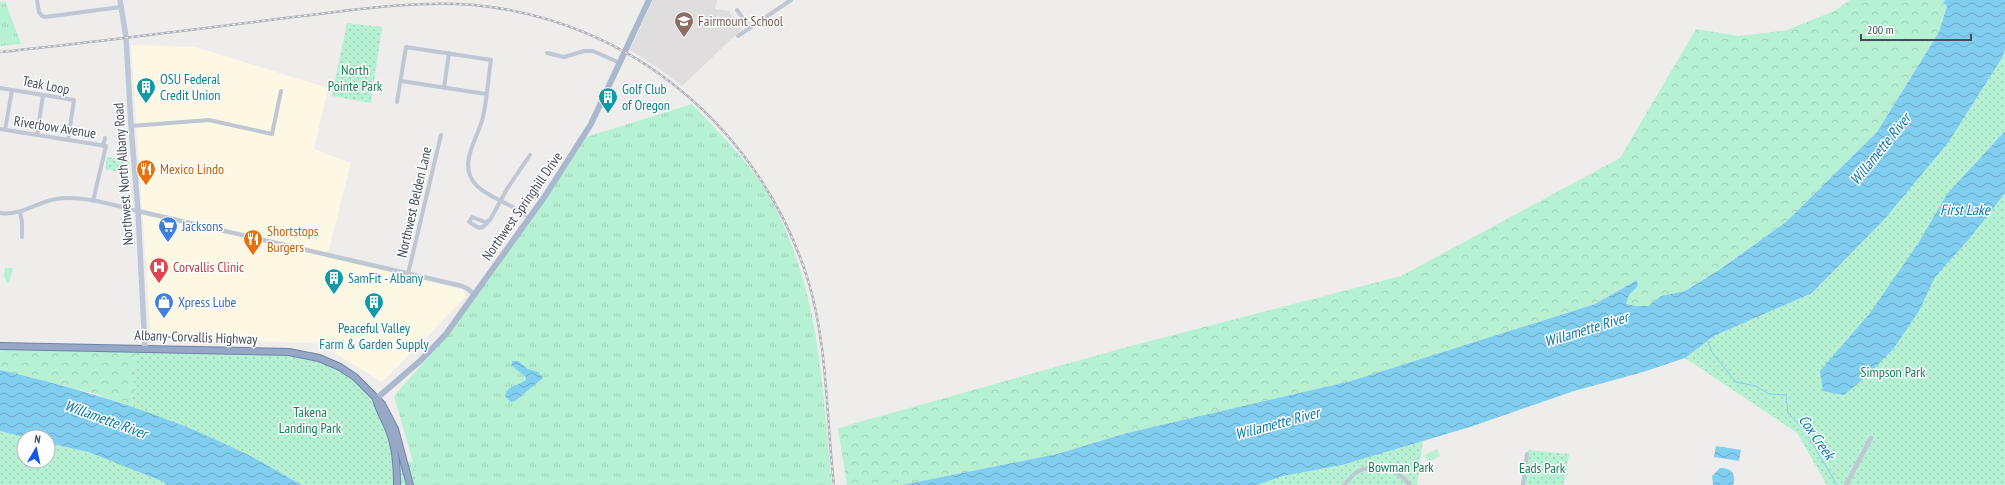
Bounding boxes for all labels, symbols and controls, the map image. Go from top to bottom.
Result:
school or university icon: Fairmount School [673,10,695,38]
place label: Fairmount School [698,12,784,30]
scale bar [1861,16,1971,42]
text: 200 m [1867,22,1894,37]
park label: North Pointe Park [328,61,383,95]
place label: OSU Federal Credit Union [160,70,221,104]
street label: Teak Loop [21,72,71,98]
building icon: OSU Federal Credit Union [135,76,157,104]
place label: Golf Club of Oregon [622,80,670,114]
building icon: Golf Club of Oregon [597,86,619,114]
street label: Northwest North Albany Road [109,102,137,246]
water label: Willamette River [1845,108,1916,189]
street label: Riverbow Avenue [13,112,98,142]
street label: Northwest Belden Lane [393,145,436,259]
street label: Northwest Springhill Drive [478,148,566,264]
restaurant icon: Mexico Lindo [135,158,157,186]
place label: Mexico Lindo [160,160,224,178]
water label: First Lake [1940,200,1991,219]
supermarket icon: Jacksons [157,215,179,243]
place label: Jacksons [181,217,223,235]
place label: Shortstops Burgers [267,222,319,256]
restaurant icon: Shortstops Burgers [242,228,264,256]
hospital icon: Corvallis Clinic [148,256,170,284]
place label: Corvallis Clinic [173,258,244,276]
building icon: SamFit - Albany [323,267,345,295]
place label: SamFit - Albany [348,269,424,287]
shop icon: Xpress Lube [153,291,175,319]
building icon: Peaceful Valley Farm & Garden Supply [363,291,385,319]
place label: Xpress Lube [178,293,237,311]
water label: Willamette River [1542,307,1632,351]
place label: Peaceful Valley Farm & Garden Supply [319,319,429,353]
street label: Albany-Corvallis Highway [134,326,259,348]
park label: Simpson Park [1861,363,1926,381]
water label: Willamette River [62,395,152,443]
water label: Willamette River [1233,402,1323,443]
park label: Takena Landing Park [279,403,342,437]
water label: Cox Creek [1795,411,1841,465]
north arrow [16,429,56,469]
text: N [34,432,42,447]
park label: Bowman Park [1368,458,1434,476]
park label: Eads Park [1519,459,1566,477]

